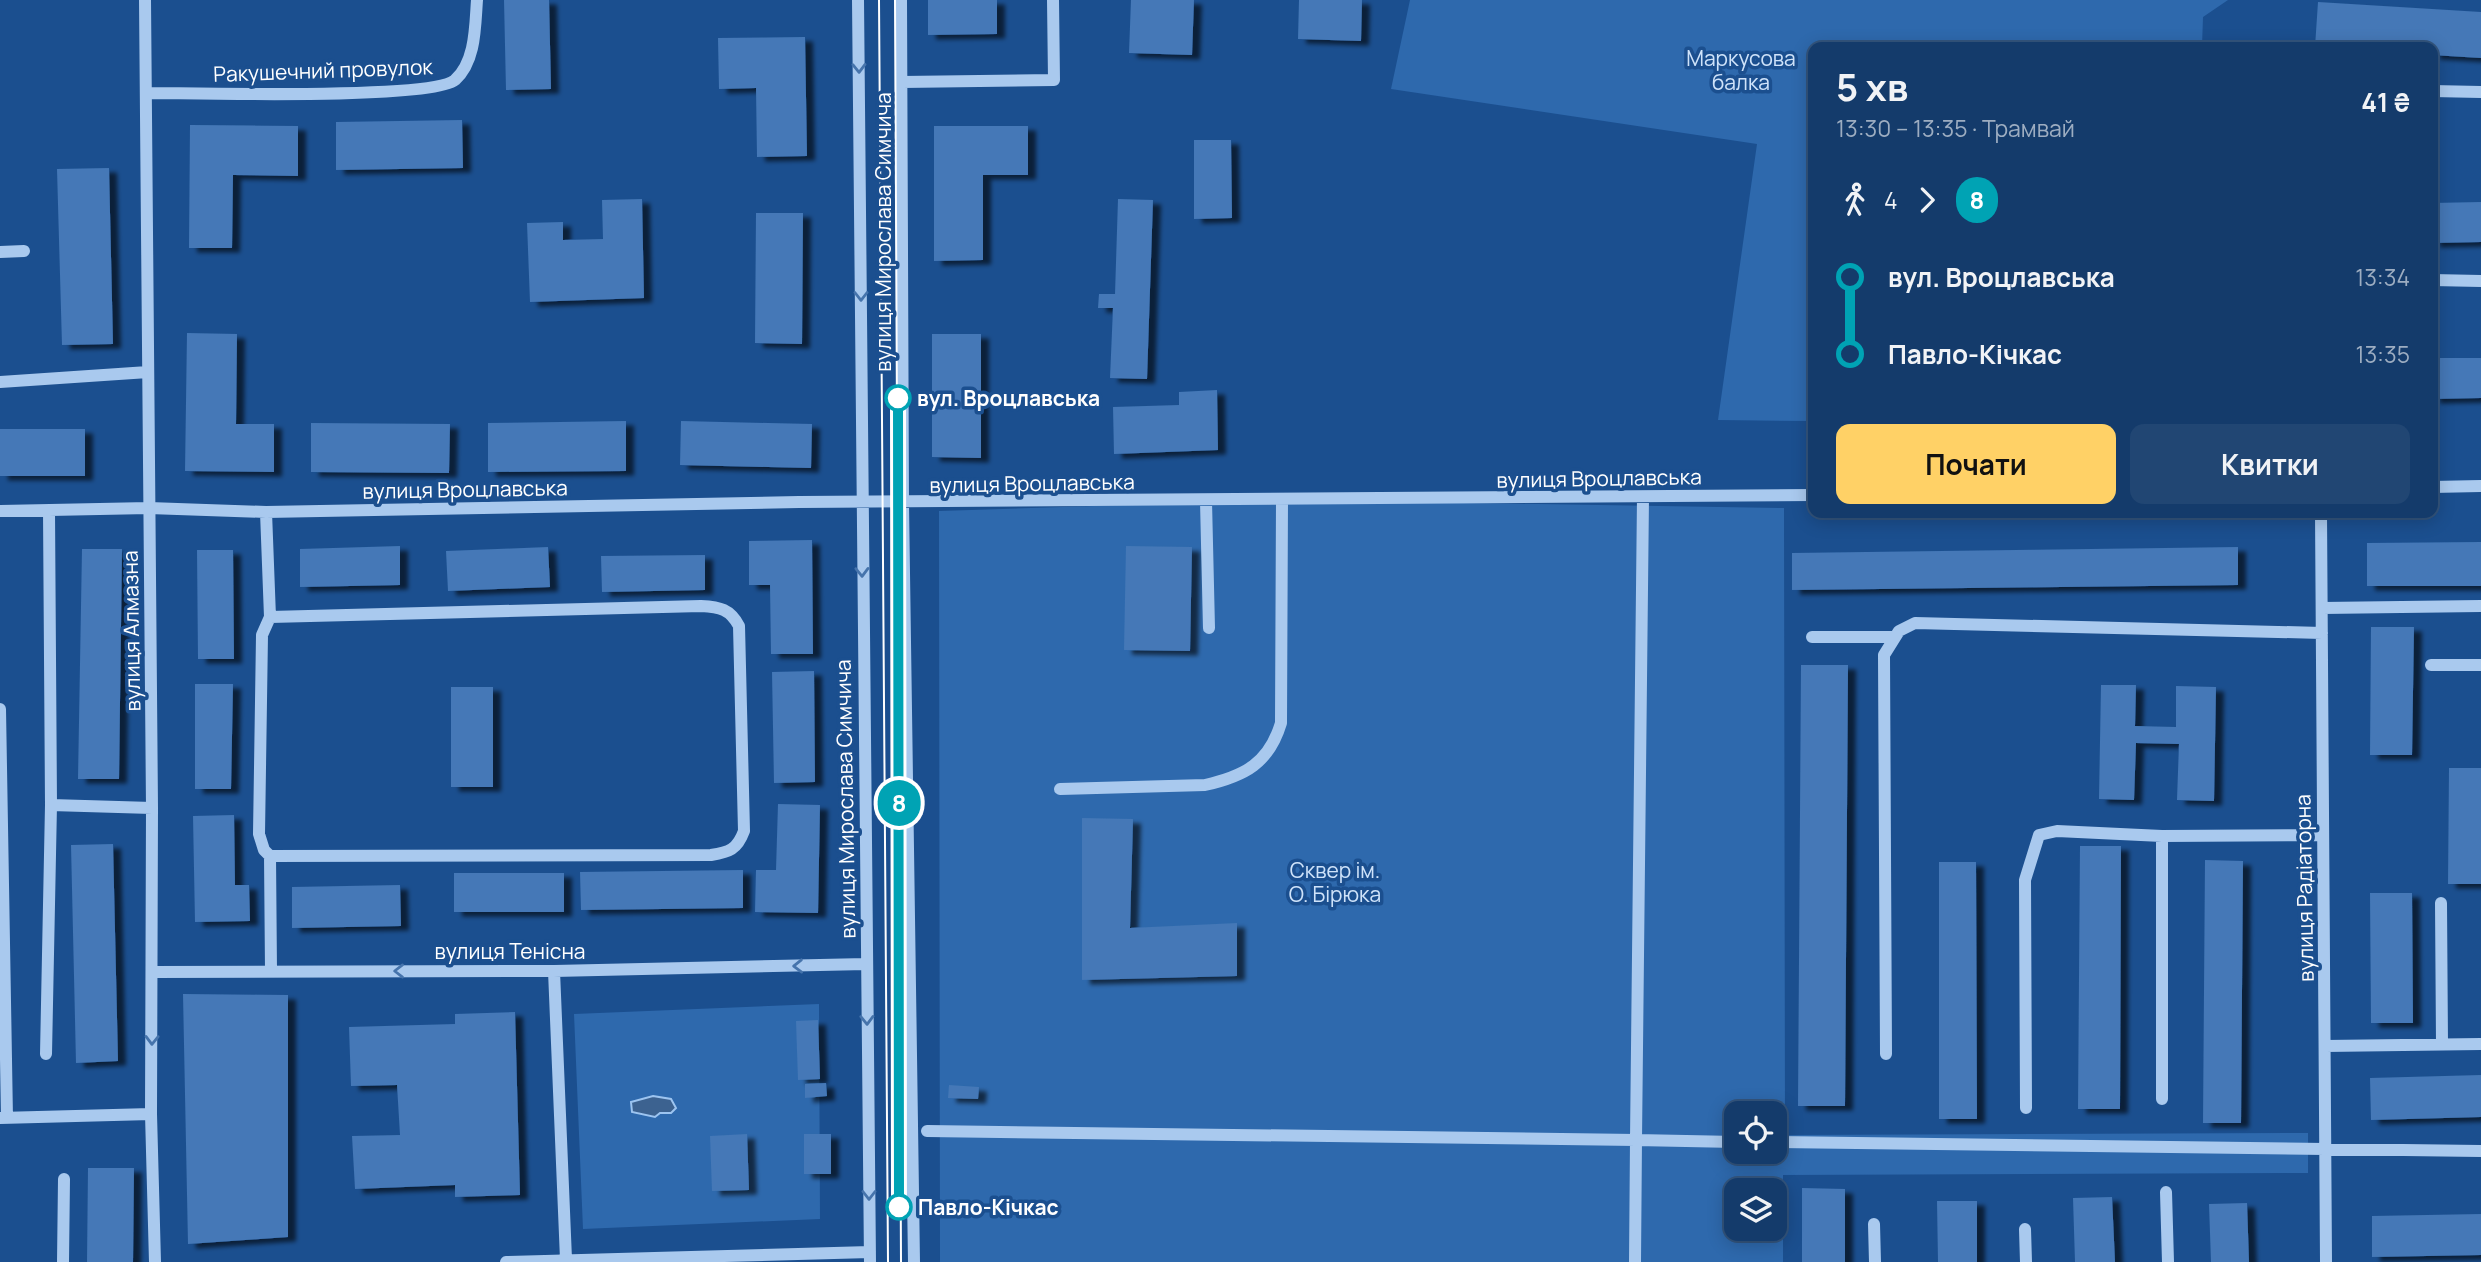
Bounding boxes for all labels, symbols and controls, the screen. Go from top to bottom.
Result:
park label: Маркусова балка [1686,44,1796,96]
street label: Ракушечний провулок [213,52,434,88]
text: 5 хв [1836,60,1908,112]
one-way arrow [851,63,867,74]
text: 41 ₴ [2361,84,2410,120]
street label: вулиця Мирослава Симчича [869,92,897,372]
text: 13:30 – 13:35 · Трамвай [1836,112,2075,144]
icon: walk [1836,181,1874,219]
icon: forward [1908,181,1946,219]
text: 8 [1970,183,1984,216]
text: 4 [1884,184,1898,216]
text: вул. Вроцлавська [1888,259,2115,295]
text: 13:34 [2355,261,2410,293]
one-way arrow [853,291,869,301]
text: Павло-Кічкас [1888,336,2062,372]
text: 13:35 [2355,338,2410,370]
place label: вул. Вроцлавська [917,384,1100,412]
marker: вул. Вроцлавська [885,385,911,411]
button: Почати [1836,424,2116,504]
button: Квитки [2130,424,2410,504]
street label: вулиця Вроцлавська [1496,462,1702,494]
street label: вулиця Вроцлавська [929,467,1135,499]
street label: вулиця Вроцлавська [362,473,568,505]
street label: вулиця Алмазна [116,550,146,712]
one-way arrow [854,568,870,578]
street label: вулиця Мирослава Симчича [829,659,861,939]
line badge: 8 [876,780,922,826]
text: 8 [892,786,906,819]
street label: вулиця Радіаторна [2288,794,2320,982]
park label: Сквер ім. О. Бірюка [1289,856,1381,908]
street label: вулиця Тенісна [434,937,586,965]
one-way arrow [792,958,803,973]
one-way arrow [393,963,404,979]
one-way arrow [859,1016,875,1026]
one-way arrow [144,1035,160,1046]
map controls [1724,1101,1787,1241]
button: locate [1724,1101,1787,1164]
button: layers [1724,1178,1787,1241]
one-way arrow [861,1190,877,1201]
place label: Павло-Кічкас [918,1193,1059,1221]
marker: Павло-Кічкас [886,1194,912,1220]

